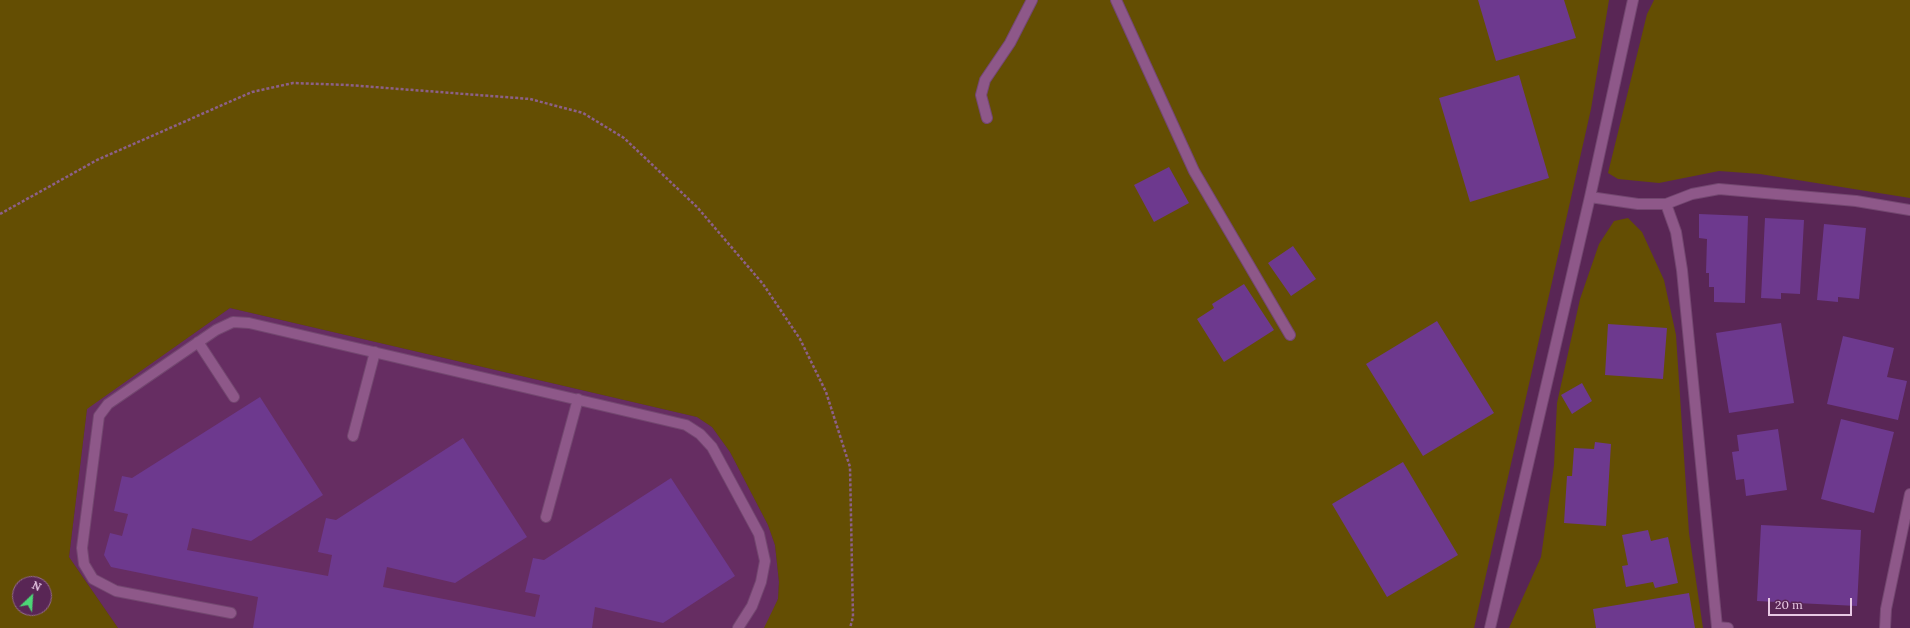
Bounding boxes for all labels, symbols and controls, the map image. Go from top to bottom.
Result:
north arrow [12,576,52,616]
text: N [30,578,43,594]
scale bar [1770,590,1854,616]
text: 20 m [1775,597,1803,612]

